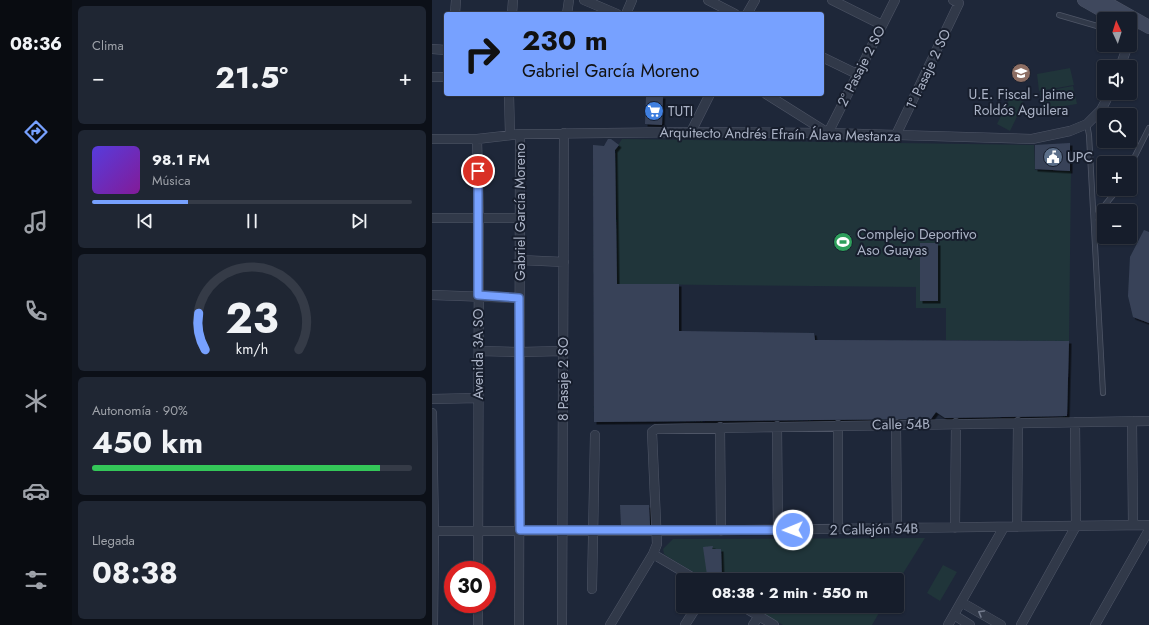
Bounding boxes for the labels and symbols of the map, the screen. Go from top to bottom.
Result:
north arrow [1097,12,1137,52]
street label: 2º Pasaje 2 SO [832,22,890,110]
street label: 1º Pasaje 2 SO [901,26,955,112]
school or university icon: U.E. Fiscal - Jaime Roldós Aguilera [1010,62,1032,84]
place label: U.E. Fiscal - Jaime Roldós Aguilera [968,84,1074,120]
supermarket icon: TUTI [643,100,665,122]
place label: TUTI [668,101,693,121]
street label: Arquitecto Andrés Efraín Álava Mestanza [659,122,901,146]
street label: Gabriel García Moreno [510,143,530,281]
public building icon: UPC [1042,146,1064,168]
place label: UPC [1067,147,1093,167]
pin [461,154,495,188]
place label: Complejo Deportivo Aso Guayas [857,224,977,260]
sports icon: Complejo Deportivo Aso Guayas [832,231,854,253]
street label: Avenida 3A SO [468,308,488,400]
street label: 8 Pasaje 2 SO [553,337,573,421]
street label: Calle 54B [872,413,930,435]
position arrow [772,509,814,551]
street label: 2 Callejón 54B [829,518,919,540]
speed limit sign: 30 [444,561,496,613]
one-way arrow [978,611,985,618]

